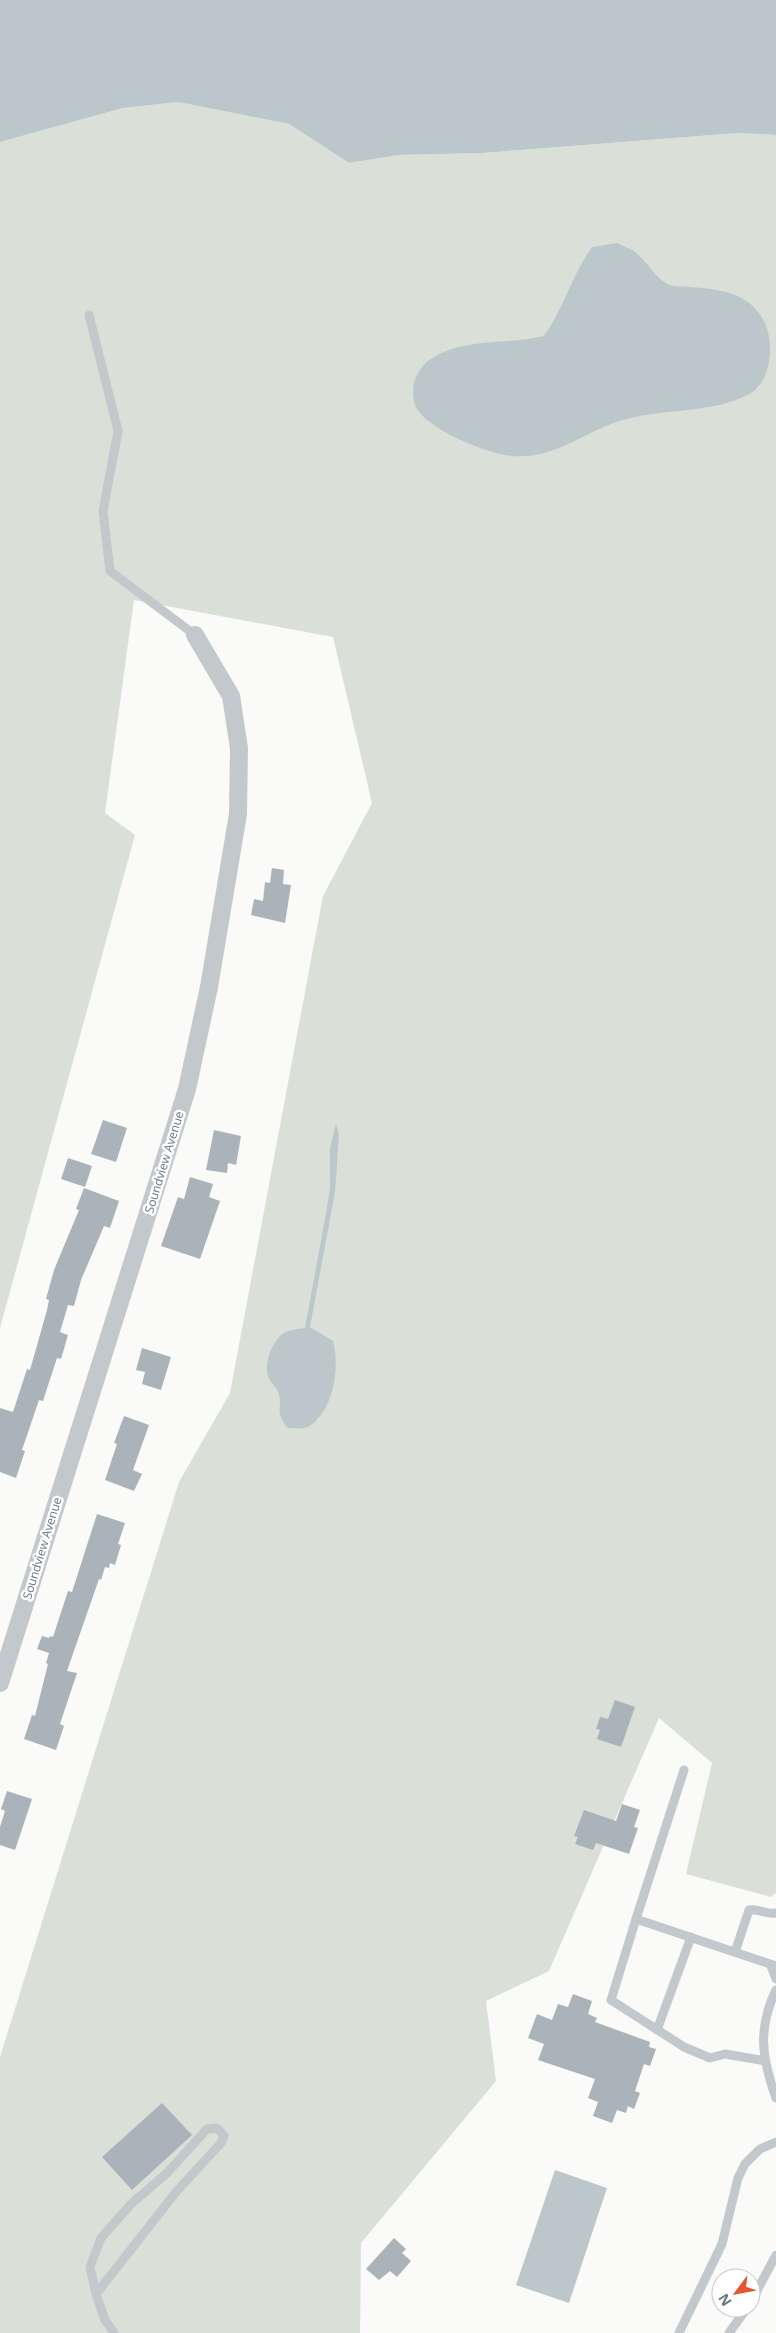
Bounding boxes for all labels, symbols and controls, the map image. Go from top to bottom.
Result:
street label: Soundview Avenue [140,1109,188,1215]
street label: Soundview Avenue [18,1495,66,1601]
north arrow [711,2268,761,2318]
text: N [713,2290,736,2310]

